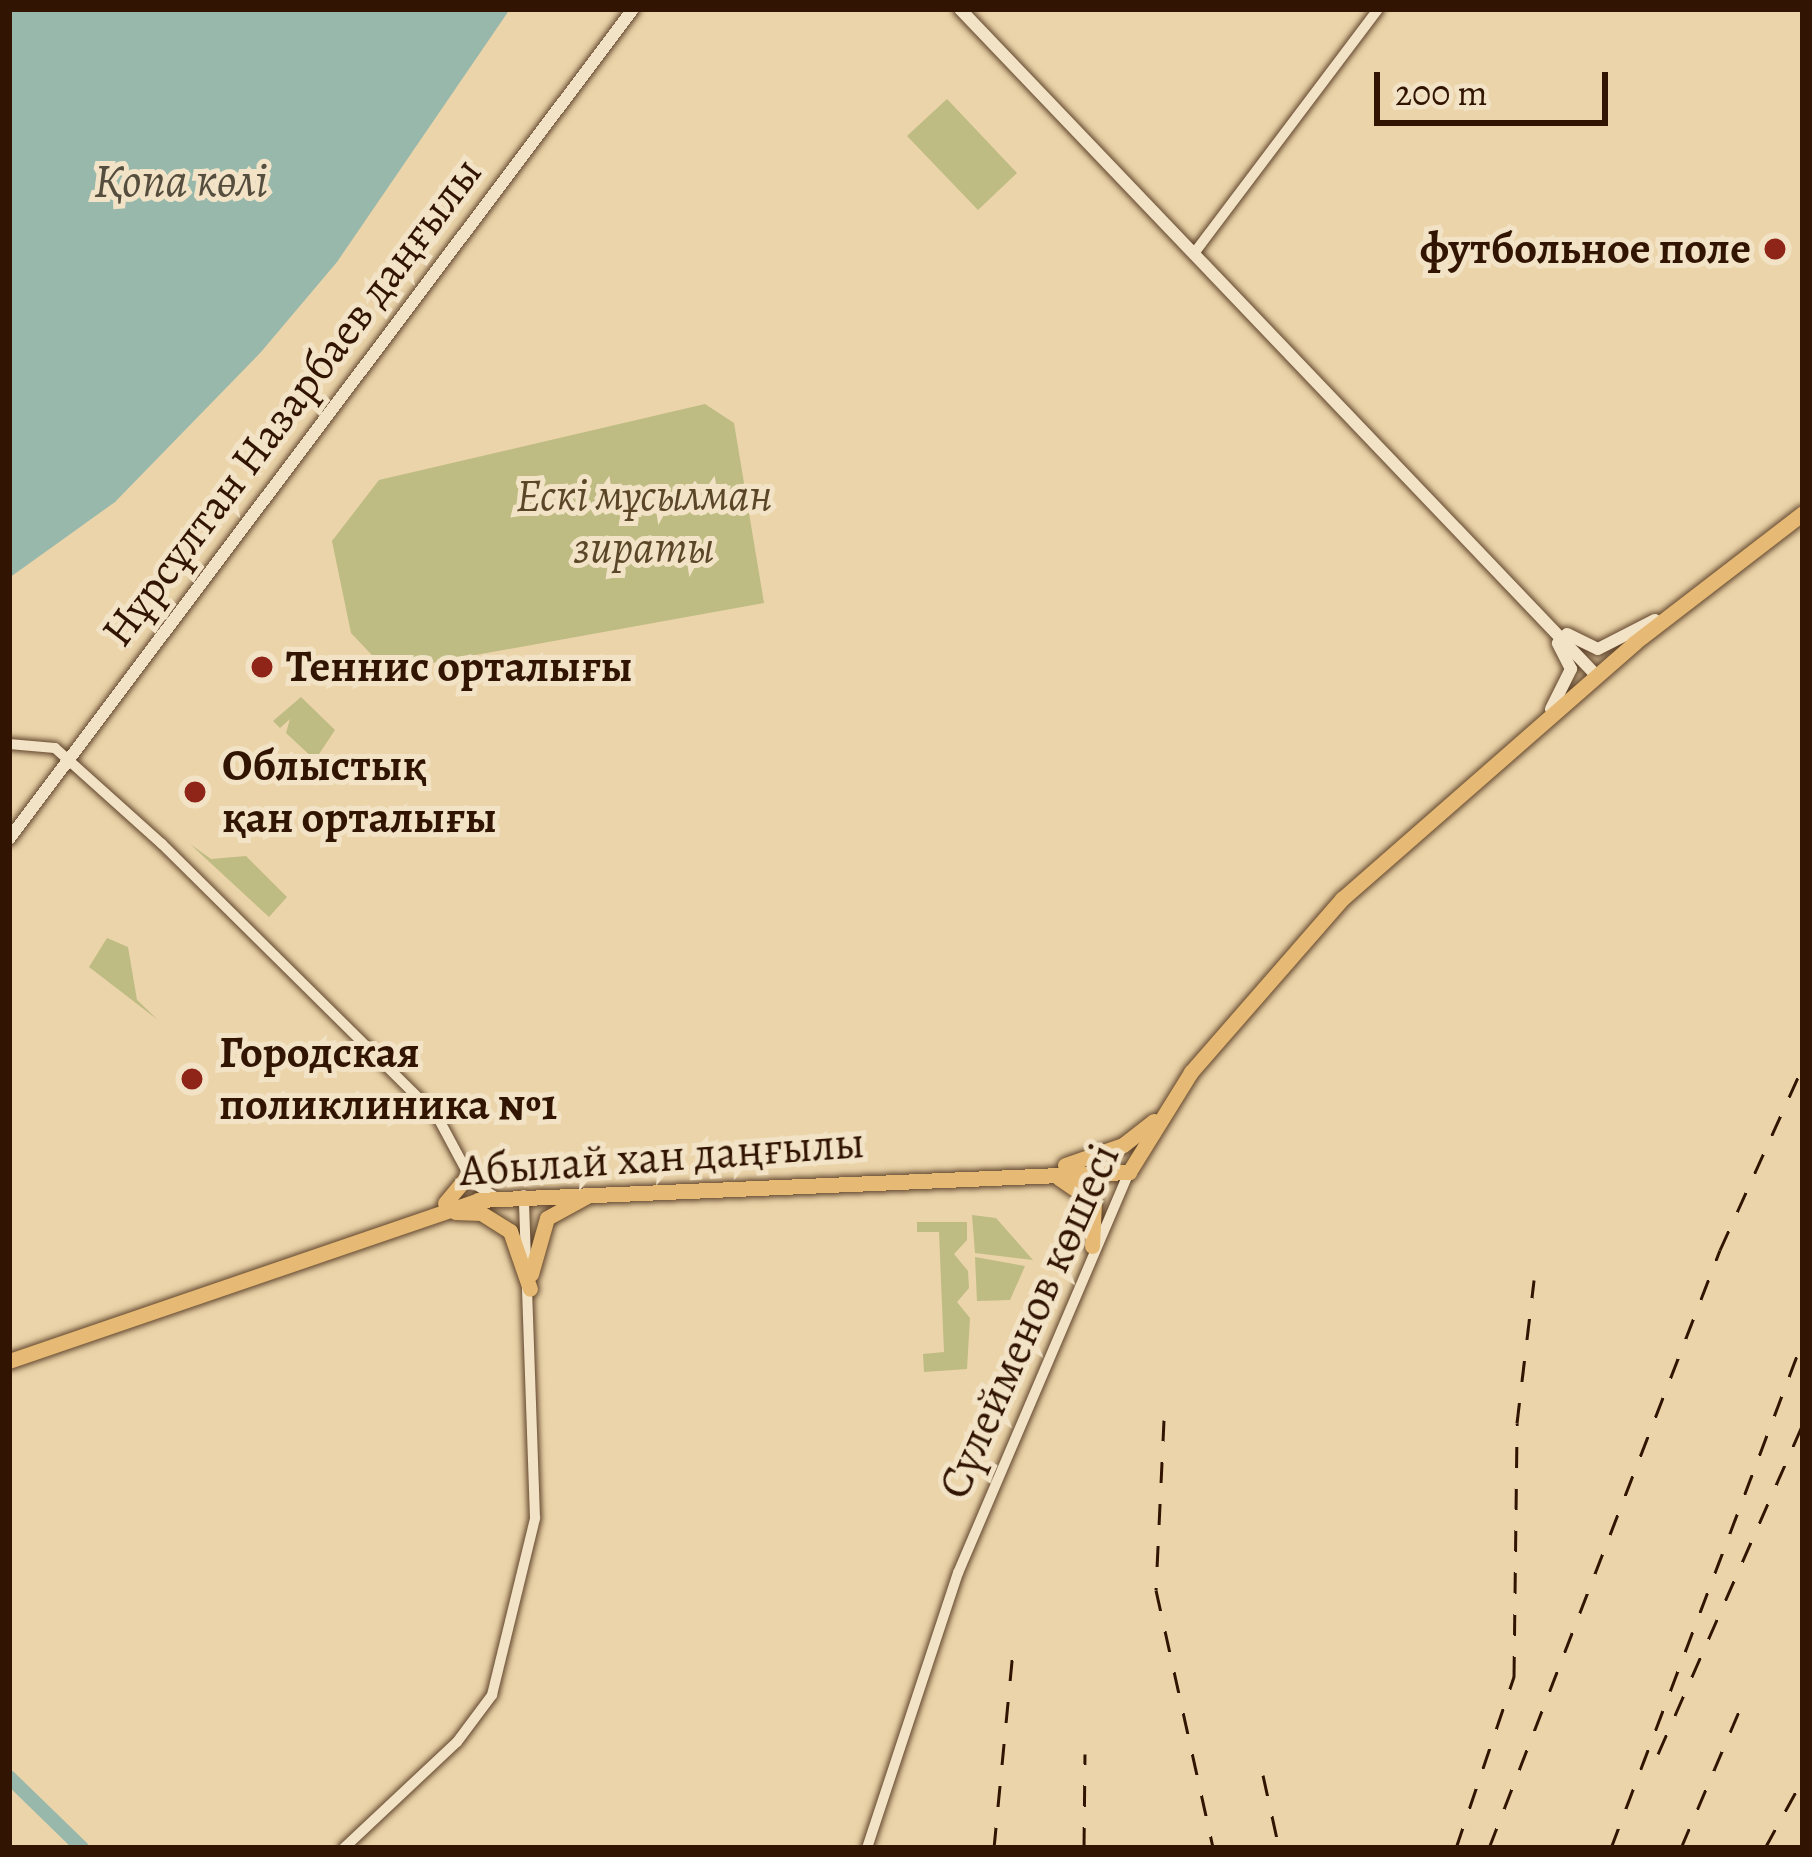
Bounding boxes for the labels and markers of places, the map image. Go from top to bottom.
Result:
place label: футбольное поле [1420,222,1751,276]
marker: футбольное поле [1762,236,1788,262]
place label: Теннис орталығы [286,640,633,694]
marker: Теннис орталығы [249,654,275,680]
place label: Облыстық қан орталығы [222,739,497,845]
marker: Облыстық қан орталығы [179,776,211,808]
place label: Городская поликлиника №1 [219,1026,557,1132]
marker: Городская поликлиника №1 [176,1063,208,1095]

